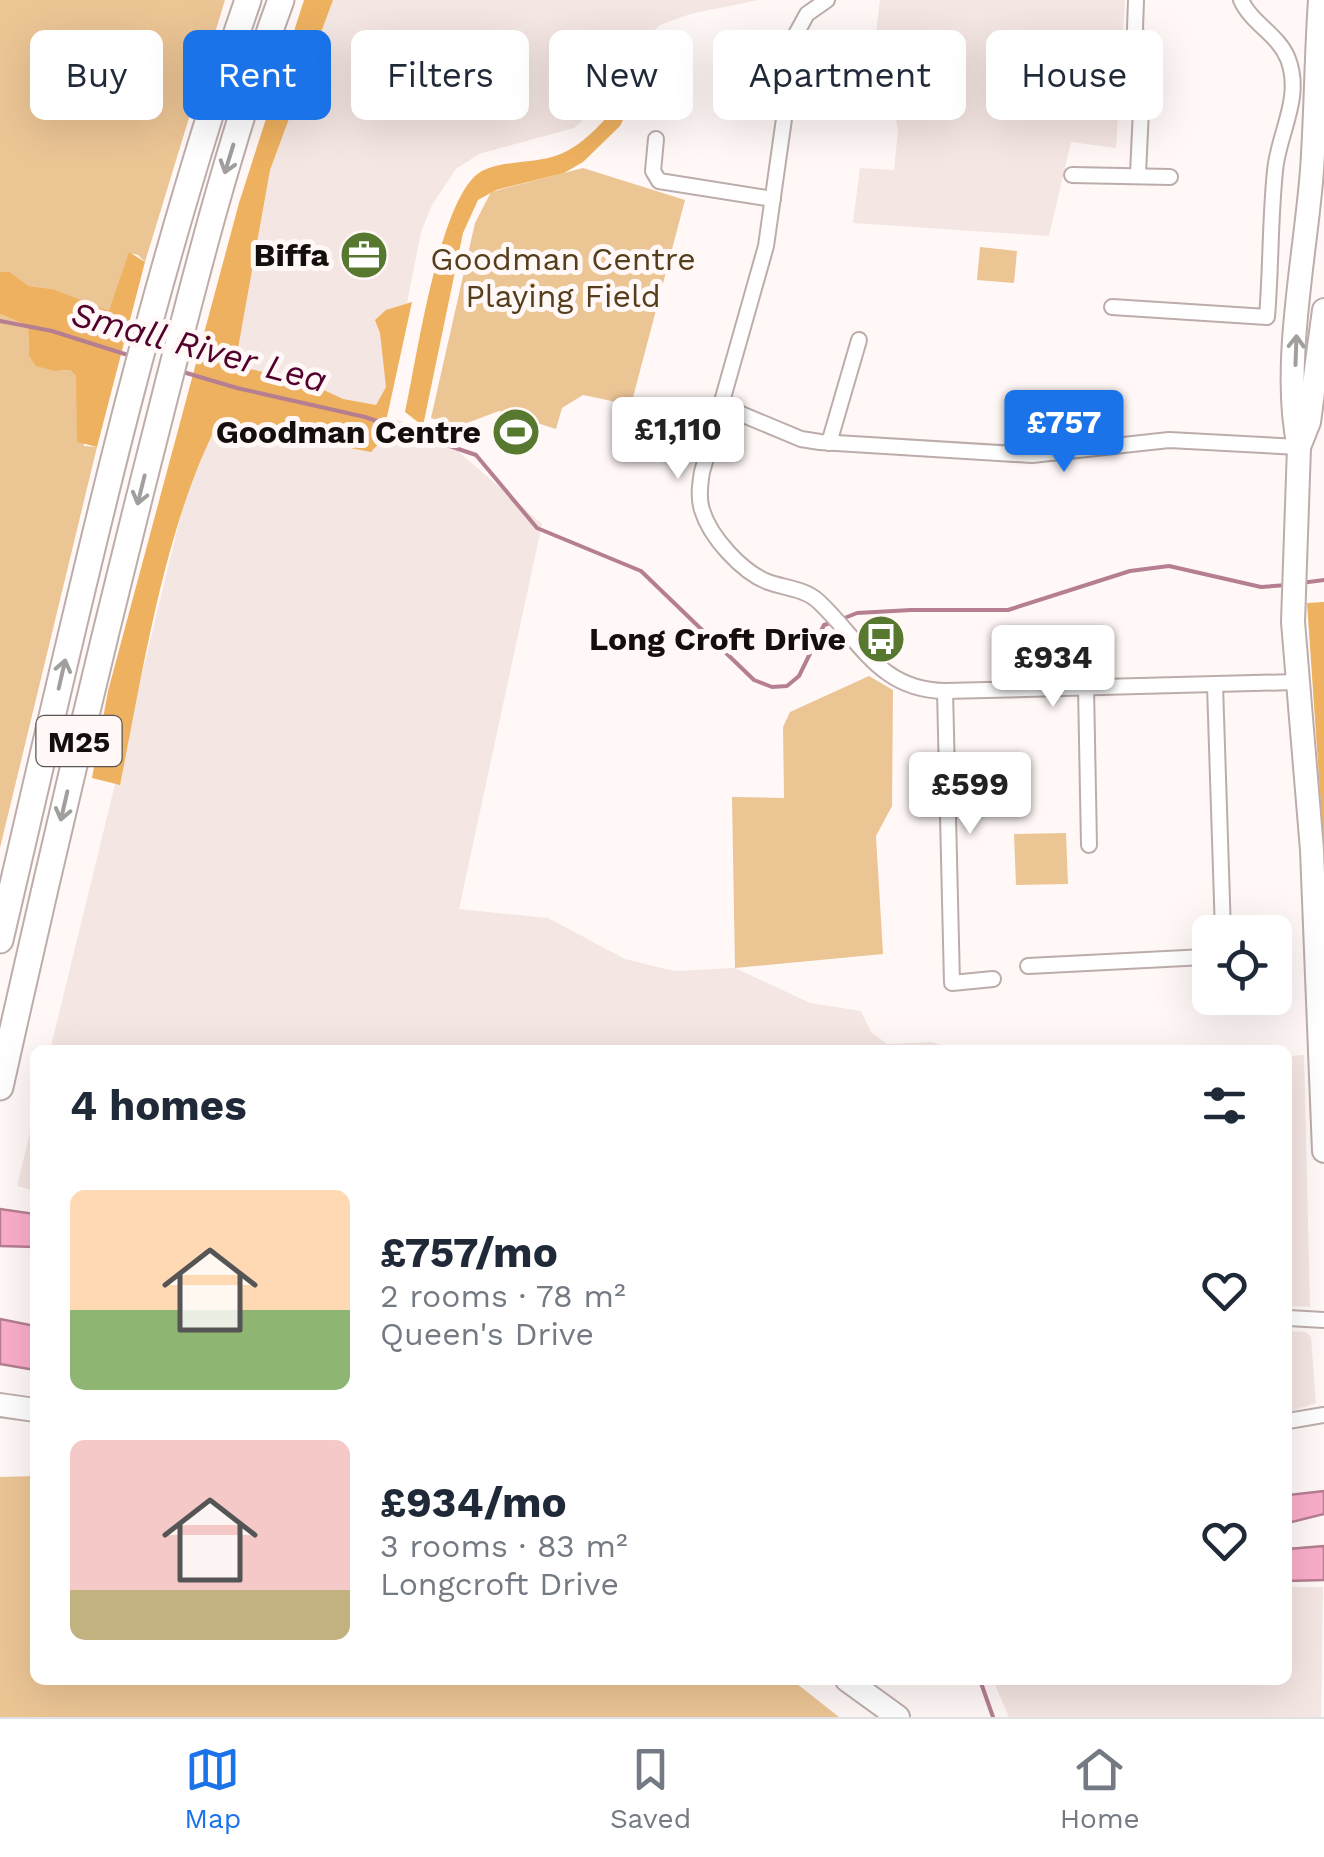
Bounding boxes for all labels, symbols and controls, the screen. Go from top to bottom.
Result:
chip: Buy [30,30,163,120]
chip: Rent [183,30,331,120]
chip: Filters [351,30,529,120]
chip: New [549,30,693,120]
chip: Apartment [713,30,966,120]
chip: House [986,30,1163,120]
one-way arrow [219,143,237,174]
office icon: Biffa [338,229,390,281]
place label: Biffa [254,236,329,274]
park label: Goodman Centre Playing Field [430,240,696,315]
water label: Small River Lea [67,293,331,401]
one-way arrow [1286,335,1305,367]
pin: £757 [1005,390,1123,475]
pin: £1,110 [597,397,759,482]
text: £757 [1026,403,1102,441]
sports icon: Goodman Centre [490,406,542,458]
text: £1,110 [634,410,722,448]
place label: Goodman Centre [216,413,481,451]
one-way arrow [131,474,150,505]
bus stop icon: Long Croft Drive [855,613,907,665]
place label: Long Croft Drive [589,620,846,658]
pin: £934 [994,625,1112,710]
text: £934 [1014,638,1092,676]
one-way arrow [54,659,72,691]
road number: M25 [36,716,122,766]
pin: £599 [911,752,1029,837]
text: £599 [931,765,1009,803]
one-way arrow [54,789,72,821]
map controls [1192,915,1292,1015]
button: locate [1192,915,1292,1015]
icon: filters [1197,1078,1252,1133]
text: 4 homes [70,1081,247,1130]
text: £757/mo [380,1228,558,1277]
icon: home [150,1230,270,1350]
icon: heart [1197,1263,1252,1318]
text: 2 rooms · 78 m² [380,1277,626,1315]
text: Queen's Drive [380,1315,594,1353]
text: £934/mo [380,1478,567,1527]
icon: home [150,1480,270,1600]
icon: heart [1197,1513,1252,1568]
text: 3 rooms · 83 m² [380,1527,628,1565]
text: Longcroft Drive [380,1565,619,1603]
tab: Map [184,1742,241,1835]
tab: Saved [610,1742,691,1835]
tab: Home [1060,1742,1140,1835]

